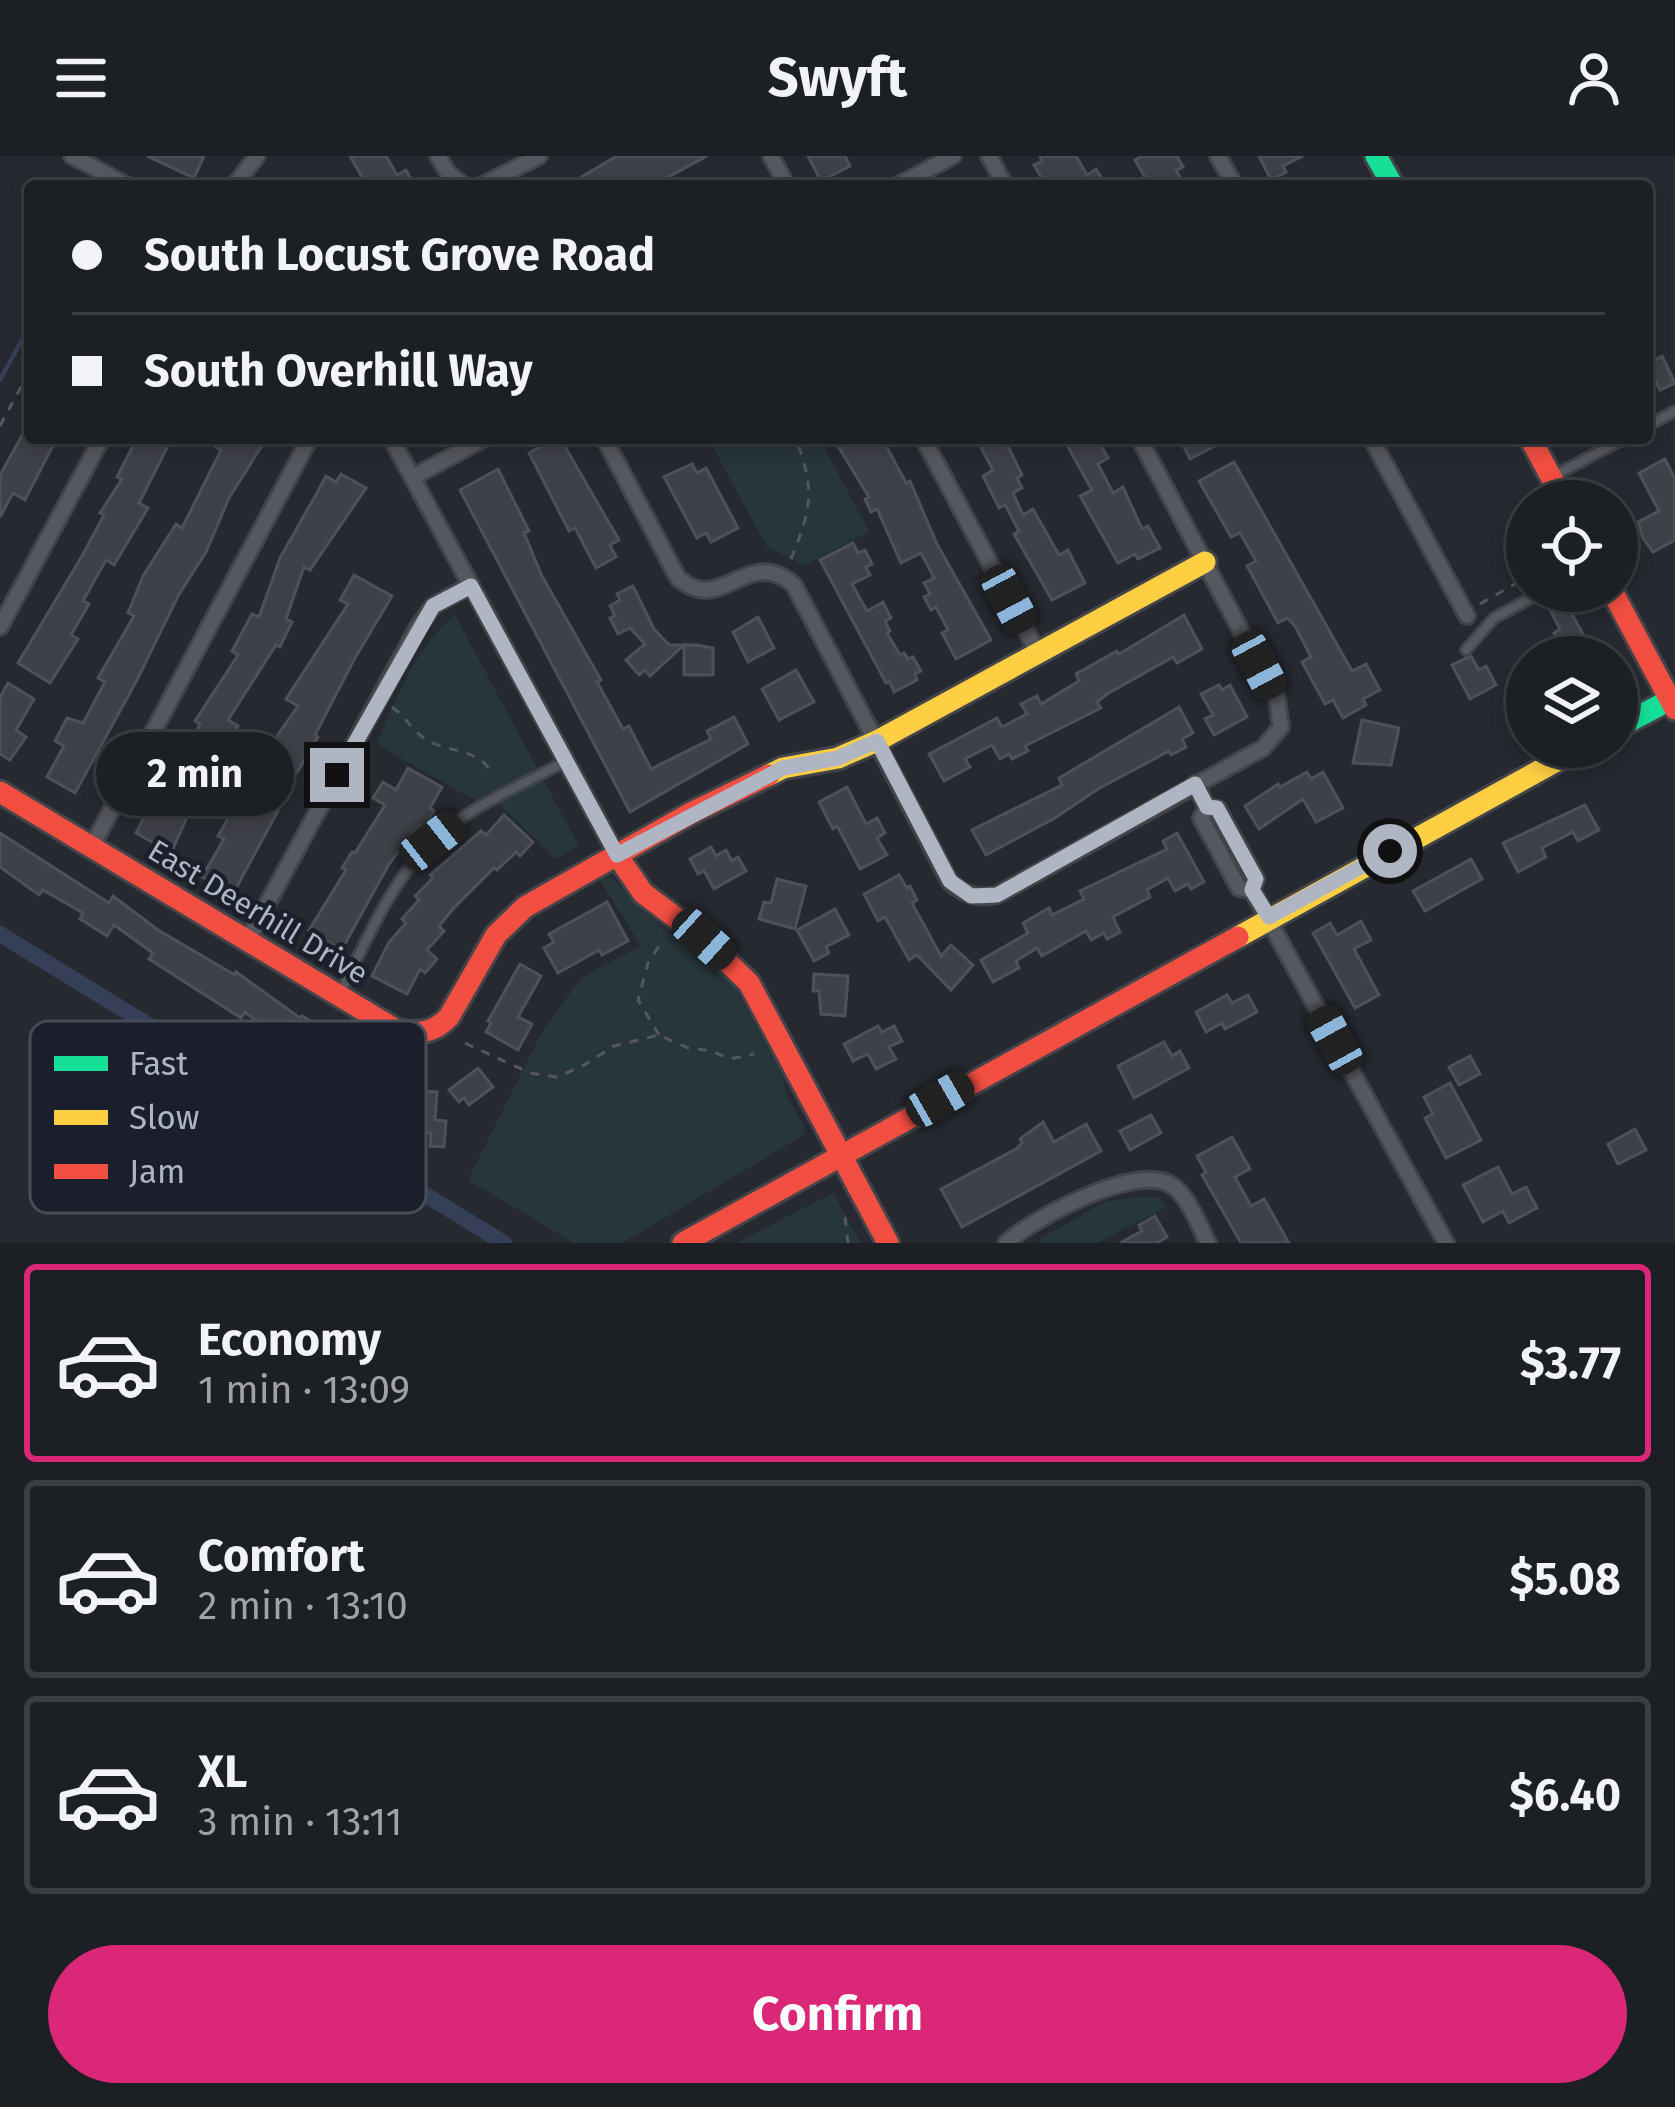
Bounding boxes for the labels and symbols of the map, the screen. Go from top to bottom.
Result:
car [976,559,1042,639]
car [1226,625,1292,705]
callout: 2 min [97,733,295,817]
route end [310,748,364,802]
car [393,805,471,877]
route start [1363,824,1417,878]
street label: East Deerhill Drive [142,832,374,992]
car [665,902,743,976]
car [1302,1000,1368,1080]
legend [30,1021,426,1213]
text: Fast [129,1044,188,1084]
car [900,1065,980,1133]
text: Slow [129,1098,199,1138]
text: Jam [129,1152,185,1192]

